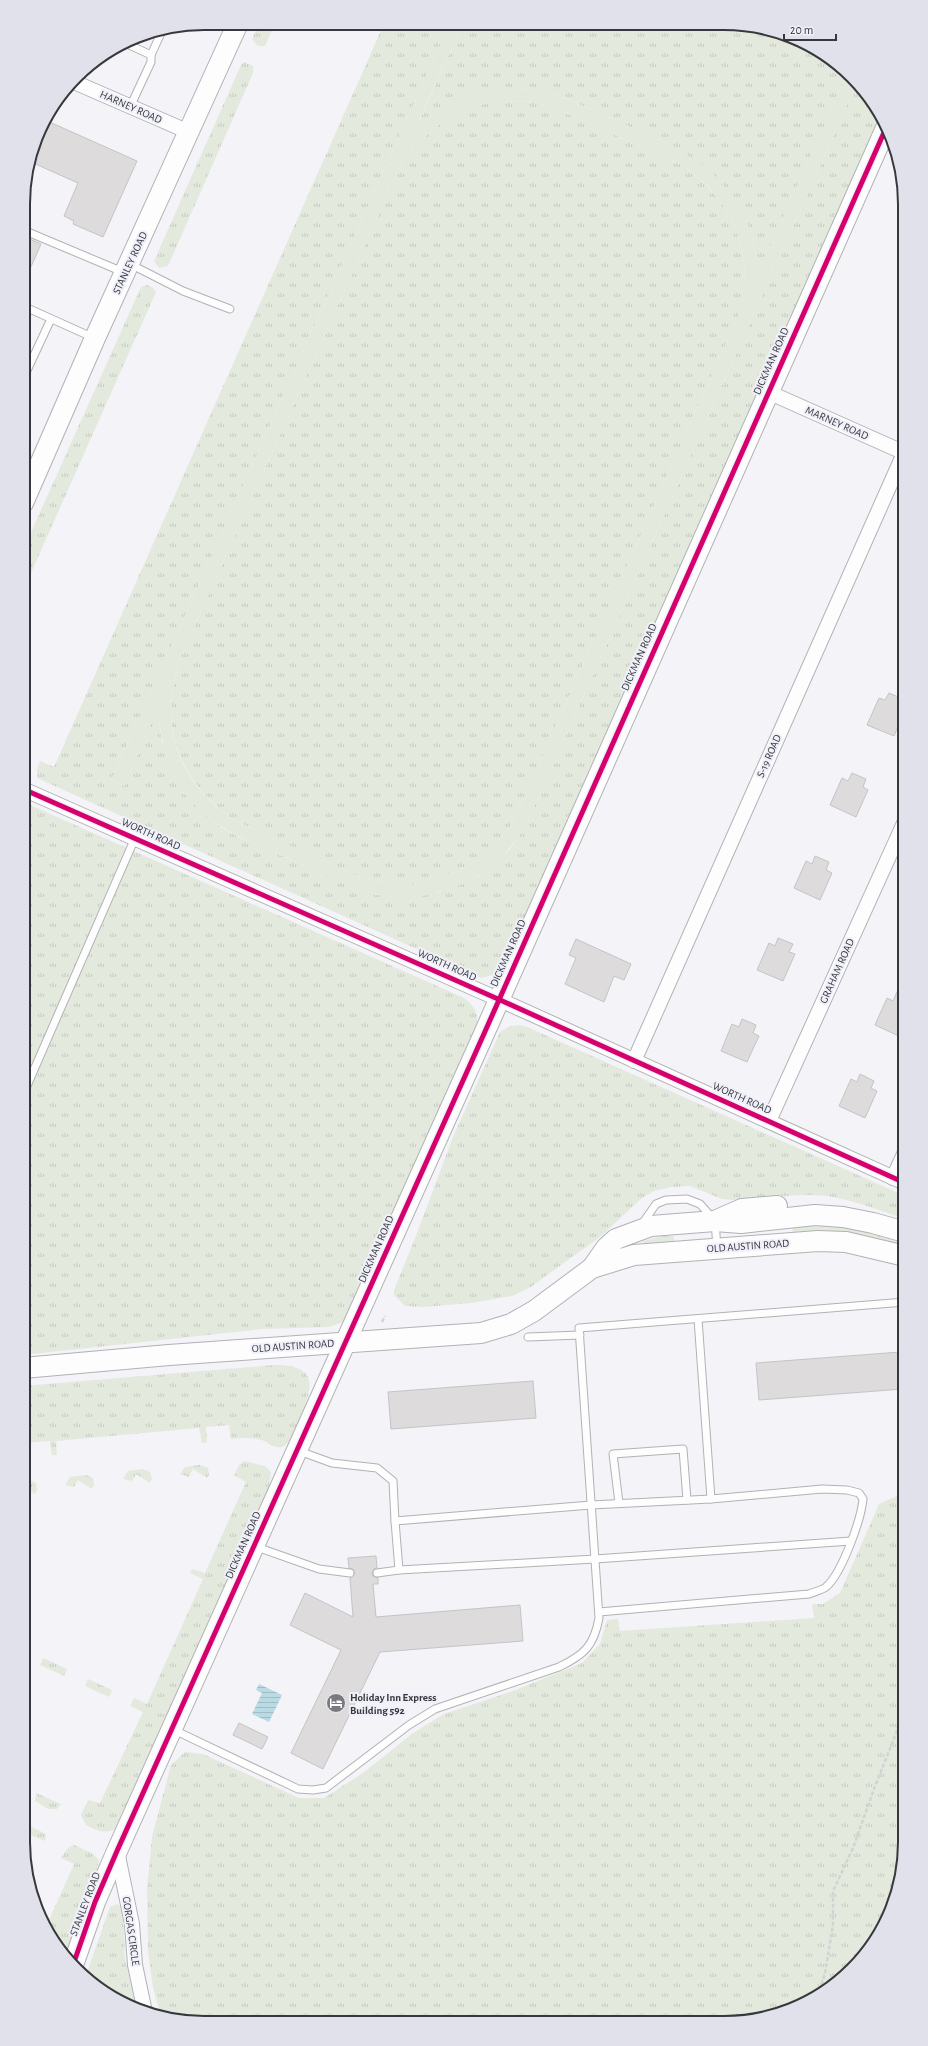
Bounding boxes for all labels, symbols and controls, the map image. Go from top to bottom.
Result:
scale bar [784,16,836,42]
text: 20 m [790,24,813,36]
street label: HARNEY ROAD [98,88,164,126]
street label: STANLEY ROAD [111,230,149,296]
street label: DICKMAN ROAD [751,326,791,396]
street label: MARNEY ROAD [804,404,870,442]
street label: DICKMAN ROAD [619,622,659,692]
street label: S-19 ROAD [755,733,783,779]
street label: WORTH ROAD [120,816,182,852]
street label: DICKMAN ROAD [488,918,528,988]
street label: GRAHAM ROAD [818,937,856,1005]
street label: WORTH ROAD [416,947,478,983]
street label: WORTH ROAD [711,1080,773,1116]
street label: DICKMAN ROAD [356,1214,396,1284]
street label: OLD AUSTIN ROAD [706,1238,790,1254]
street label: OLD AUSTIN ROAD [251,1338,335,1354]
street label: DICKMAN ROAD [223,1510,263,1580]
hotel icon: Holiday Inn Express Building 592 [325,1692,347,1714]
place label: Holiday Inn Express Building 592 [350,1692,436,1716]
street label: STANLEY ROAD [68,1871,102,1937]
street label: GORGAS CIRCLE [121,1896,141,1967]

